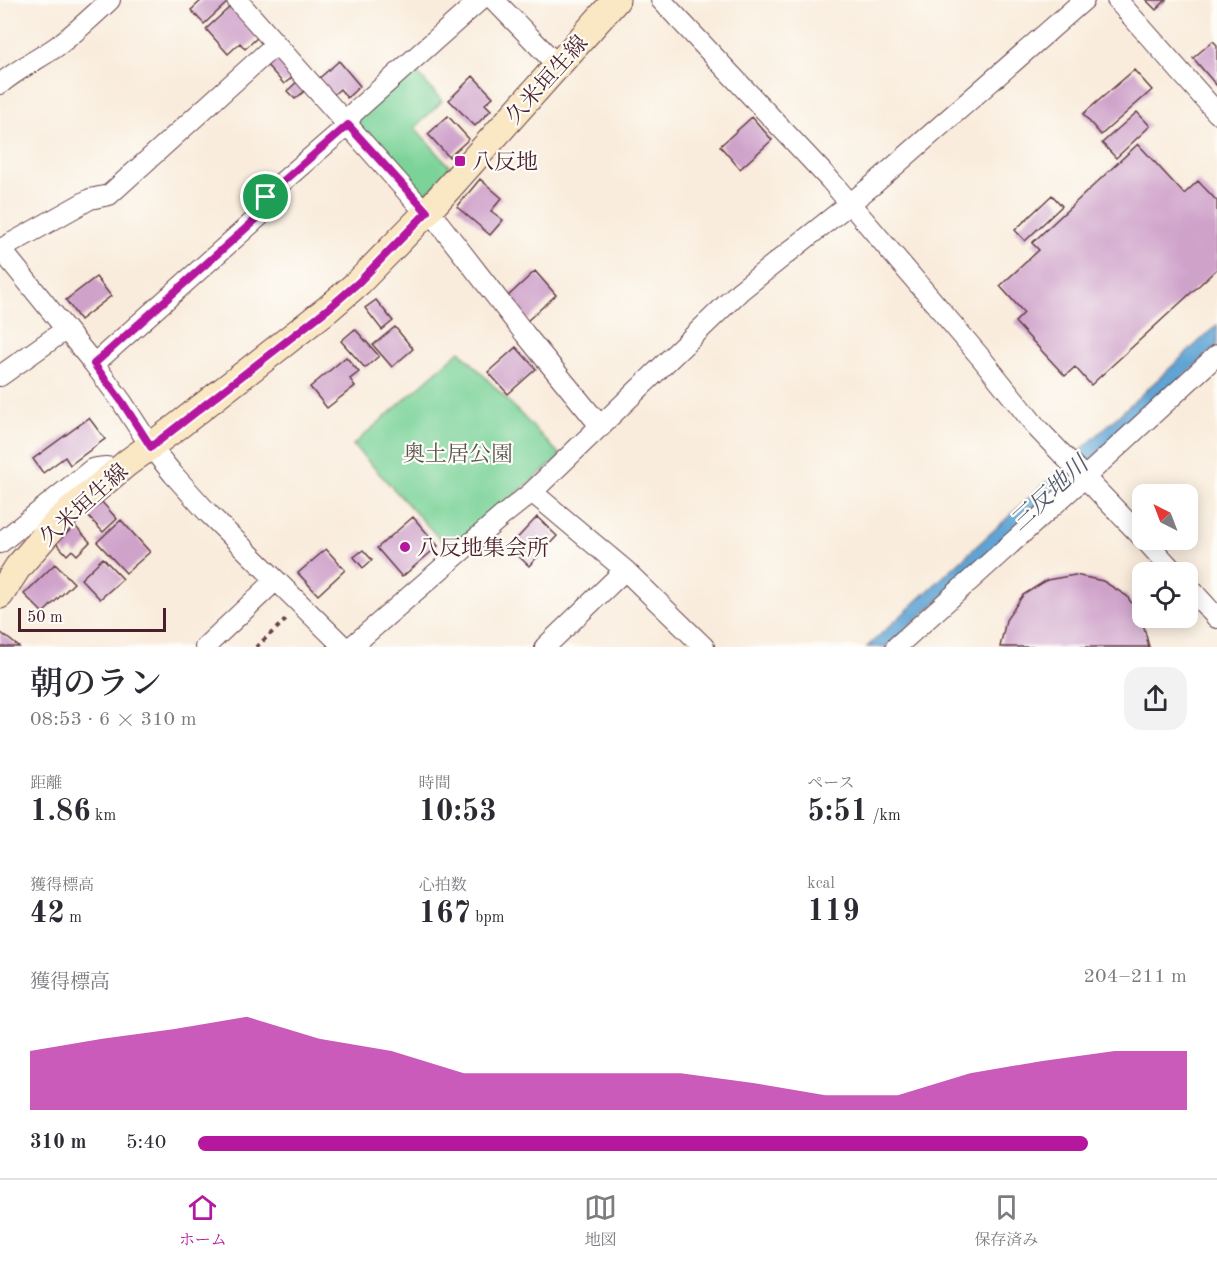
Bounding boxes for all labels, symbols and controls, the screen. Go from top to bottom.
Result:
street label: 久米垣生線 [501,31,592,129]
place label: 八反地 [472,150,538,174]
marker: 八反地 [453,154,467,168]
pin [240,171,291,222]
icon: arrive [249,180,282,213]
park label: 奥土居公園 [403,442,513,466]
water label: 三反地川 [1005,449,1096,536]
street label: 久米垣生線 [35,459,133,550]
north arrow [1132,484,1198,550]
map controls [1132,484,1198,628]
place label: 八反地集会所 [417,536,549,560]
marker: 八反地集会所 [398,540,412,554]
button: locate [1132,562,1198,628]
scale bar [18,605,166,632]
text: 50 m [27,610,63,626]
button: share [1124,667,1187,730]
text: 朝のラン [30,669,162,702]
text: 08:53 · 6 × 310 m [30,710,197,730]
text: 距離 [30,776,62,792]
text: 時間 [419,776,451,792]
text: ペース [807,776,855,792]
text: 1.86 [30,797,91,827]
text: 10:53 [419,797,497,827]
text: 5:51 [807,797,868,827]
text: km [91,808,116,824]
text: /km [868,808,901,824]
text: kcal [807,876,835,892]
text: 獲得標高 [30,878,94,894]
text: 心拍数 [419,878,467,894]
text: 119 [807,897,860,927]
text: 42 [30,899,65,929]
text: 167 [419,899,471,929]
text: m [65,910,82,926]
text: bpm [471,910,505,926]
text: 204–211 m [1084,967,1187,987]
text: 獲得標高 [30,973,110,993]
text: 310 m [30,1133,86,1153]
text: 5:40 [126,1133,166,1153]
tab: ホーム [179,1191,227,1251]
tab: 地図 [584,1191,617,1251]
tab: 保存済み [974,1191,1038,1251]

